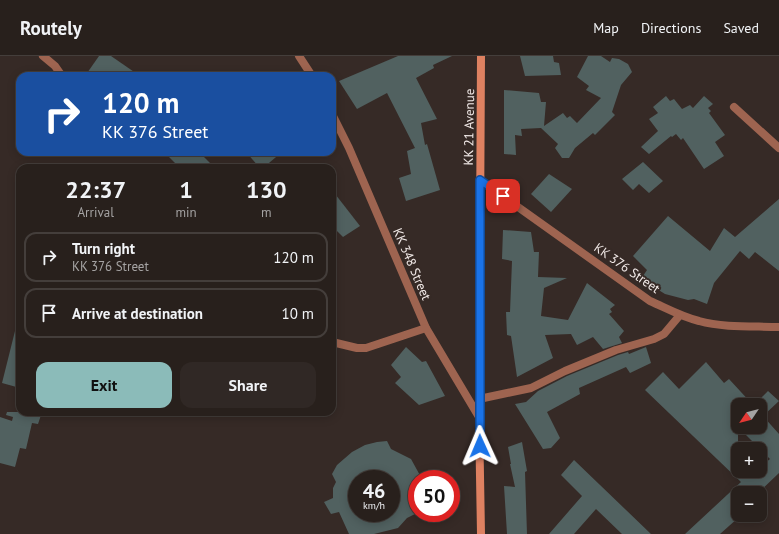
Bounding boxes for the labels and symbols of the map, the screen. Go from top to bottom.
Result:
street label: KK 21 Avenue [460,88,478,166]
pin [486,179,520,213]
street label: KK 348 Street [389,225,435,303]
street label: KK 376 Street [591,239,664,297]
north arrow [731,398,767,434]
position arrow [459,425,501,467]
speed limit sign: 50 [408,470,460,522]

